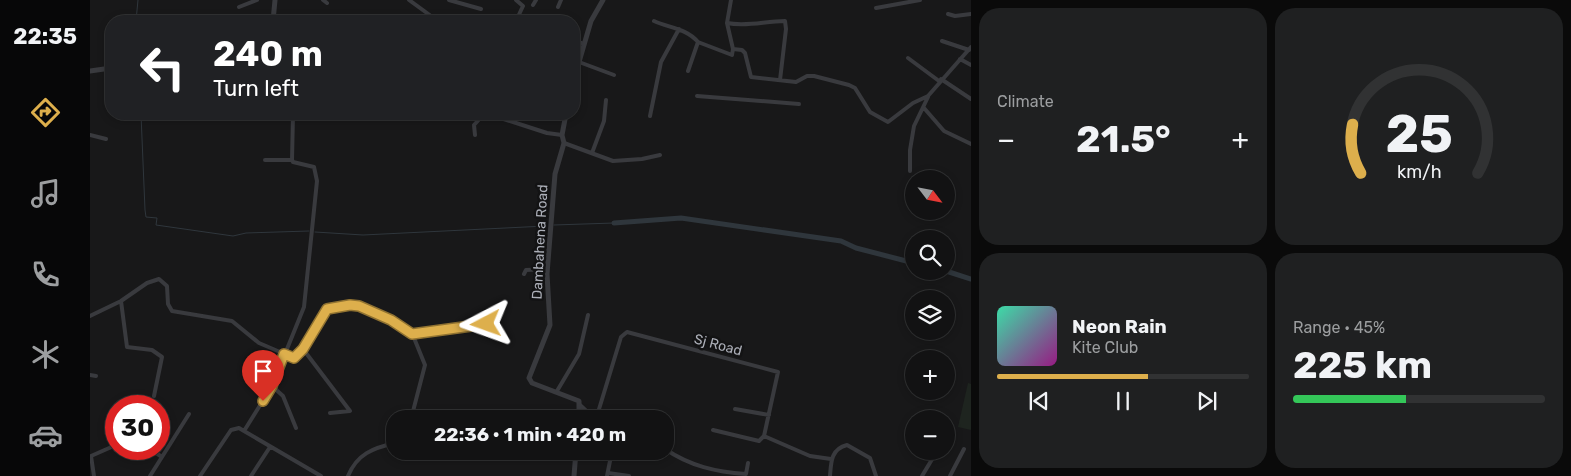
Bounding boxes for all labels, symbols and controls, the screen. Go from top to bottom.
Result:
text: 22:35 [13,23,77,50]
text: 240 m [213,33,323,75]
icon: left [130,35,195,100]
text: Turn left [213,75,299,102]
text: Climate [997,92,1054,111]
icon: directions [28,95,63,130]
text: 25 [1385,103,1453,165]
text: 21.5° [1076,116,1171,162]
text: − [997,123,1015,156]
text: + [1232,123,1249,156]
text: km/h [1397,161,1441,182]
north arrow [905,170,955,220]
map controls [905,170,955,460]
icon: music [28,176,63,211]
street label: Dambahena Road [529,184,551,300]
button: search [905,230,955,280]
icon: phone [28,257,63,292]
button: layers [905,290,955,340]
position arrow [459,297,511,349]
text: Neon Rain [1072,315,1167,338]
text: Range · 45% [1293,318,1385,337]
street label: Sj Road [692,330,744,360]
icon: climate [28,337,63,372]
text: Kite Club [1072,338,1138,357]
text: 225 km [1293,342,1432,388]
pin [242,350,284,401]
button: + [905,350,955,400]
icon: arrive [249,357,277,385]
icon: previous [1025,387,1053,415]
icon: pause [1109,387,1137,415]
icon: next [1193,387,1221,415]
speed limit sign: 30 [105,395,170,460]
button: − [905,410,955,460]
icon: car [28,418,63,453]
text: 22:36 · 1 min · 420 m [434,423,626,446]

